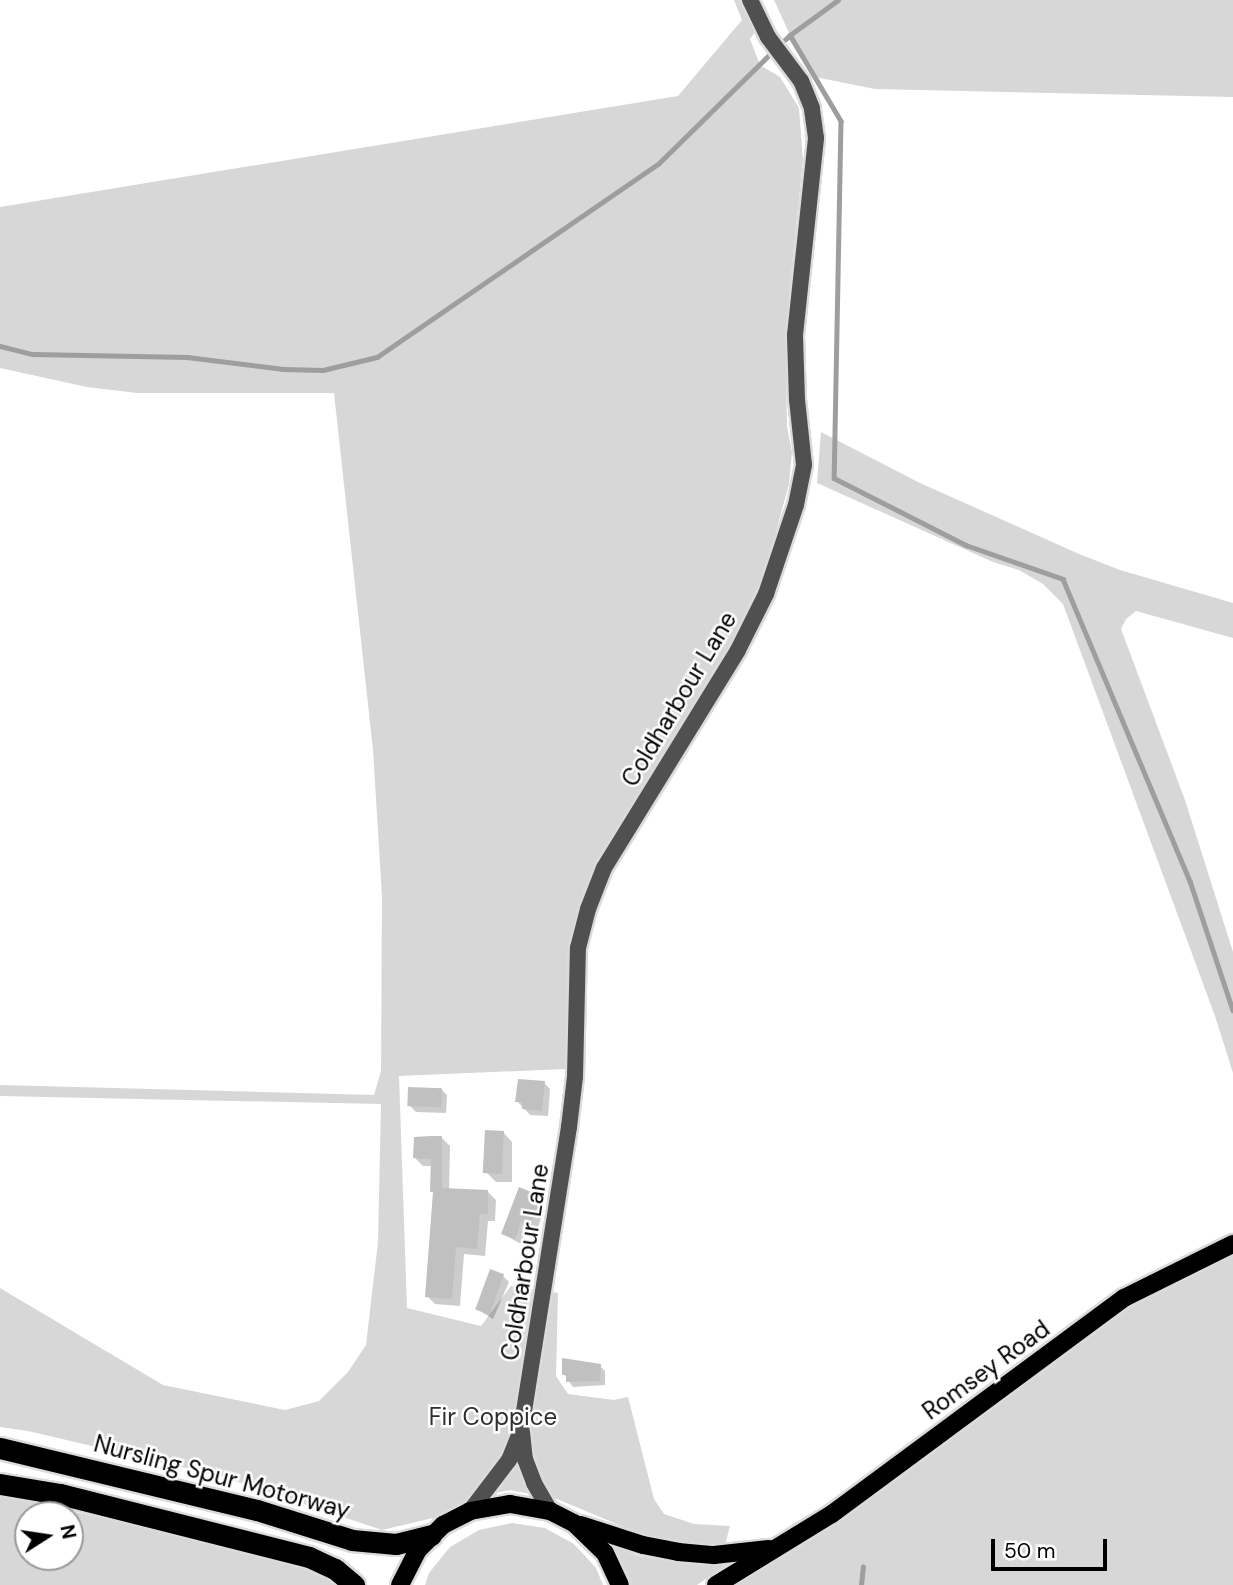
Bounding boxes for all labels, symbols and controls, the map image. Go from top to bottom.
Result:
street label: Coldharbour Lane [615,606,743,792]
street label: Coldharbour Lane [495,1161,555,1363]
street label: Romsey Road [917,1314,1055,1426]
park label: Fir Coppice [429,1403,557,1431]
street label: Nursling Spur Motorway [91,1429,353,1525]
north arrow [14,1501,84,1571]
text: N [54,1523,82,1541]
scale bar [995,1526,1110,1570]
text: 50 m [1004,1537,1055,1565]

